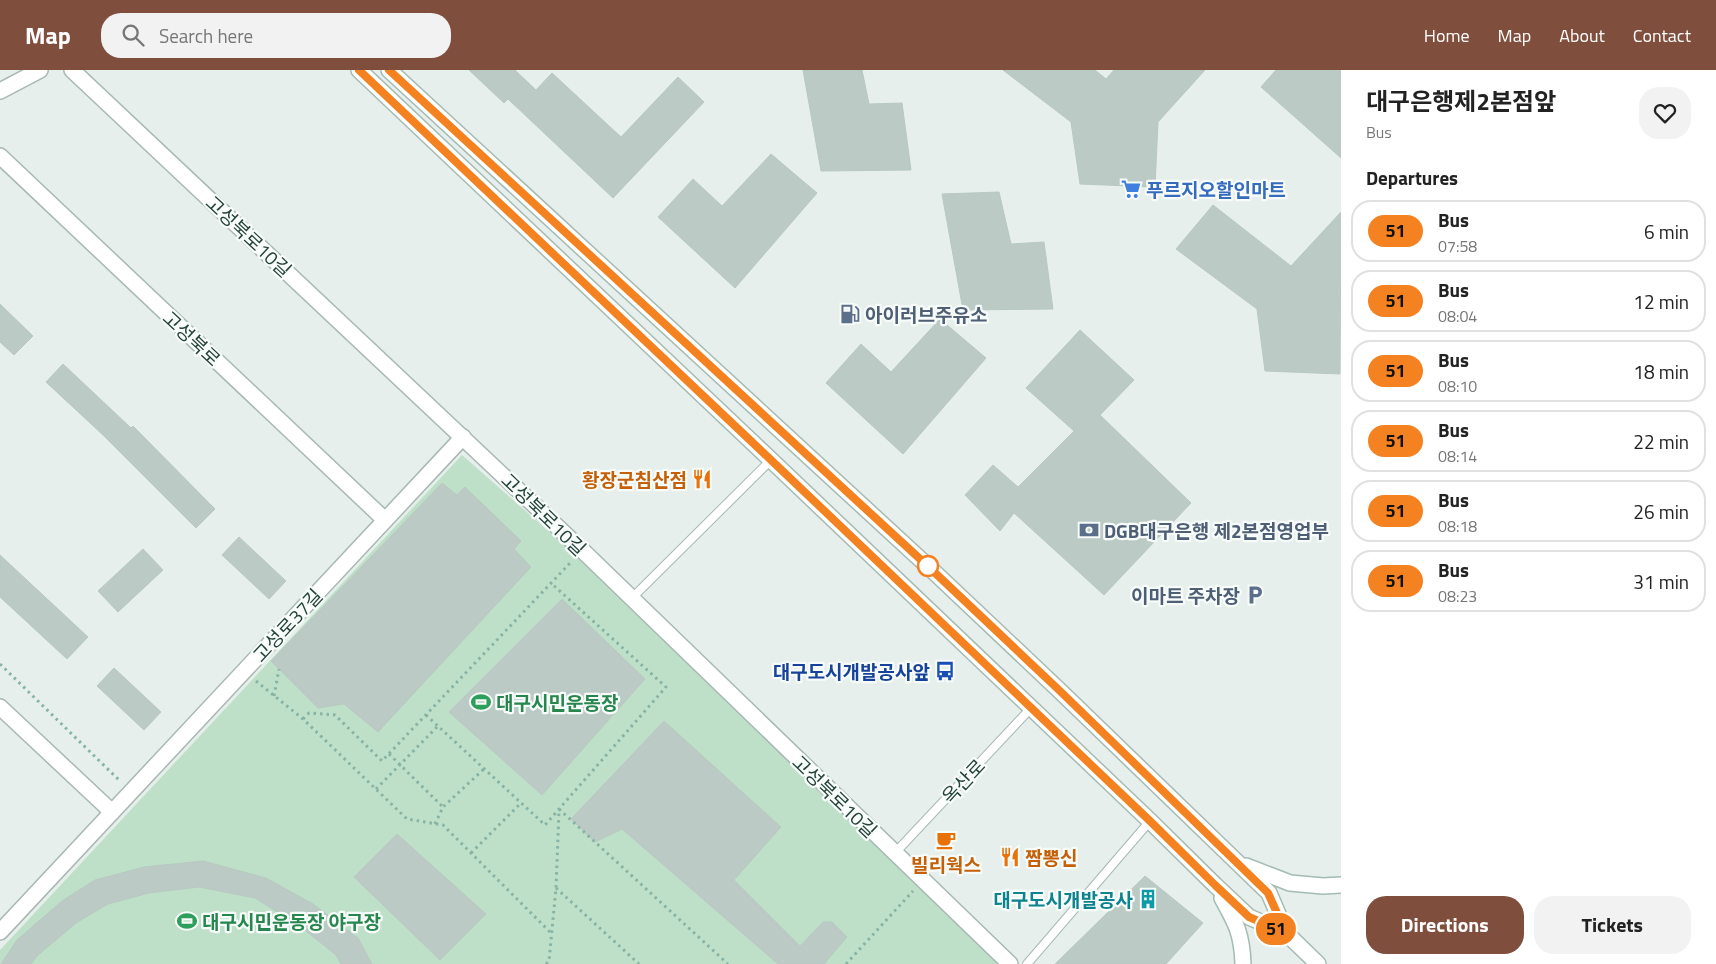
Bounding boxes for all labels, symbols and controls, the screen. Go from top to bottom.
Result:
search box [101,13,451,58]
text: Map [25,17,71,53]
icon: search [119,21,147,49]
text: Search here [159,21,253,50]
text: Home [1424,22,1470,49]
text: Map [1498,22,1531,49]
text: About [1559,22,1605,49]
text: Contact [1633,22,1691,49]
text: 대구은행제2본점앞 [1366,83,1556,119]
button: heart [1639,87,1691,139]
text: Bus [1366,120,1392,144]
text: Departures [1366,163,1458,192]
place label: 푸르지오할인마트 [1146,175,1286,204]
supermarket icon: 푸르지오할인마트 [1120,178,1142,200]
street label: 고성북로10길 [199,188,299,284]
text: Bus [1438,205,1469,234]
text: 51 [1385,217,1406,244]
text: 6 min [1644,217,1689,246]
text: 07:58 [1438,234,1477,258]
text: Bus [1438,275,1469,304]
text: 51 [1385,287,1406,314]
text: 12 min [1633,287,1689,316]
place label: 아이러브주유소 [865,300,987,329]
fuel station icon: 아이러브주유소 [839,303,861,325]
street label: 고성북로 [157,304,227,372]
text: 08:04 [1438,304,1477,328]
text: Bus [1438,345,1469,374]
text: 51 [1385,357,1406,384]
text: 18 min [1633,357,1689,386]
text: 08:10 [1438,374,1477,398]
text: Bus [1438,415,1469,444]
text: 51 [1385,427,1406,454]
text: 22 min [1633,427,1689,456]
text: 08:14 [1438,444,1477,468]
place label: 황장군침산점 [582,465,687,494]
street label: 고성북로10길 [495,466,593,562]
restaurant icon: 황장군침산점 [691,468,713,490]
text: Bus [1438,485,1469,514]
text: 51 [1385,497,1406,524]
text: 26 min [1633,497,1689,526]
text: 08:18 [1438,514,1477,538]
place label: DGB대구은행 제2본점영업부 [1104,516,1329,545]
bank icon: DGB대구은행 제2본점영업부 [1078,519,1100,541]
unlabelled marker [917,555,939,577]
text: Bus [1438,555,1469,584]
text: 51 [1385,567,1406,594]
text: 31 min [1633,567,1689,596]
place label: 이마트 주차장 [1131,581,1240,610]
street label: 고성로37길 [245,582,329,668]
parking icon: 이마트 주차장 [1244,584,1266,606]
text: 08:23 [1438,584,1477,608]
place label: 대구도시개발공사앞 [773,657,930,686]
bus stop icon: 대구도시개발공사앞 [934,660,956,682]
place label: 대구시민운동장 [496,688,618,717]
sports icon: 대구시민운동장 [470,691,492,713]
street label: 고성북로10길 [786,748,884,844]
street label: 옥산로 [935,752,991,810]
cafe icon: 빌리웍스 [935,829,957,851]
place label: 짬뽕신 [1025,843,1077,872]
restaurant icon: 짬뽕신 [999,846,1021,868]
place label: 빌리웍스 [911,850,981,879]
place label: 대구도시개발공사 [993,885,1134,914]
building icon: 대구도시개발공사 [1137,888,1159,910]
button: Directions [1366,896,1524,954]
button: Tickets [1534,896,1691,954]
place label: 대구시민운동장 야구장 [202,907,381,936]
sports icon: 대구시민운동장 야구장 [176,910,198,932]
line badge: 51 [1254,913,1298,945]
text: 51 [1266,915,1286,942]

